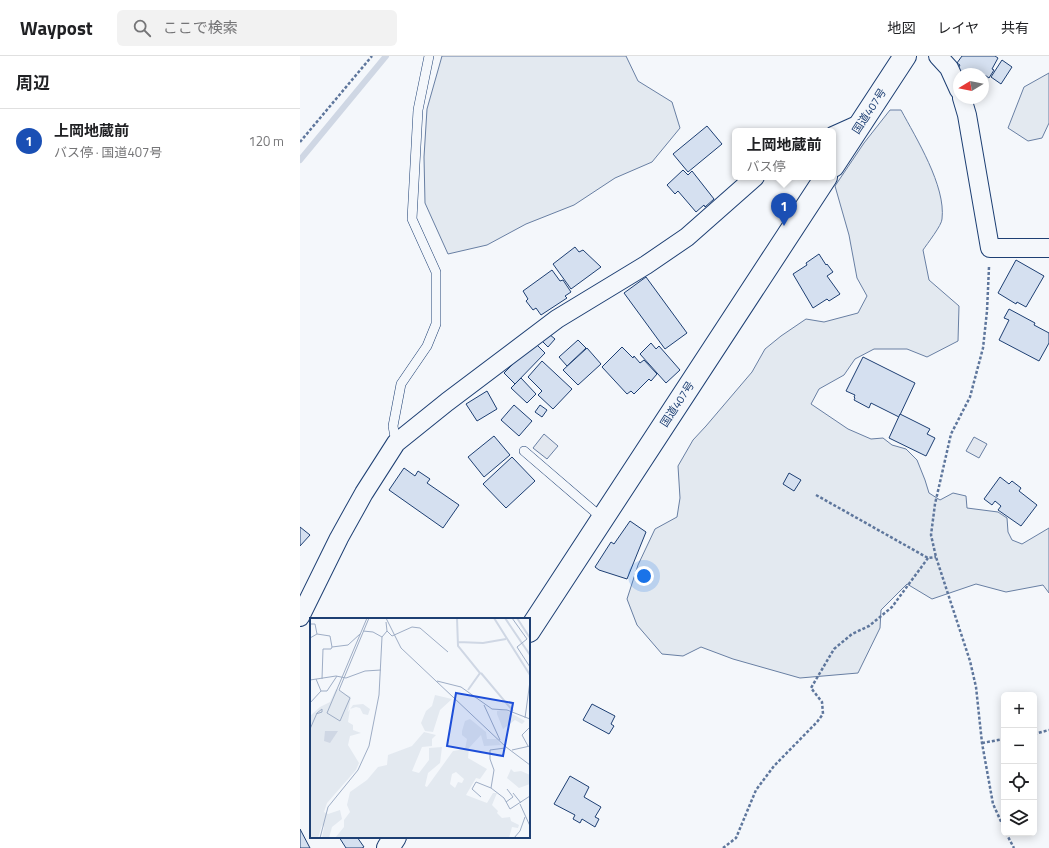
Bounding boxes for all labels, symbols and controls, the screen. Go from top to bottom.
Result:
search box [117,10,397,46]
text: Waypost [20,13,93,42]
text: ここで検索 [163,16,238,39]
icon: search [131,17,153,39]
text: 地図 [887,17,915,38]
text: レイヤ [937,17,979,38]
text: 共有 [1001,17,1029,38]
north arrow [953,68,989,104]
text: 周辺 [16,70,50,96]
street label: 国道407号 [848,85,890,137]
text: 上岡地蔵前 [54,119,129,142]
popup [732,128,836,180]
text: 1 [25,131,33,151]
text: 120 m [248,131,284,151]
text: 上岡地蔵前 [746,133,822,156]
text: バス停 · 国道407号 [54,142,162,162]
text: バス停 [746,156,786,176]
pin: 1 [771,193,797,226]
street label: 国道407号 [656,378,698,430]
your location [634,566,654,586]
inset map [310,618,530,838]
map controls [1001,692,1037,836]
button: + [1001,692,1037,728]
button: − [1001,728,1037,764]
button: locate [1001,764,1037,800]
button: layers [1001,800,1037,836]

